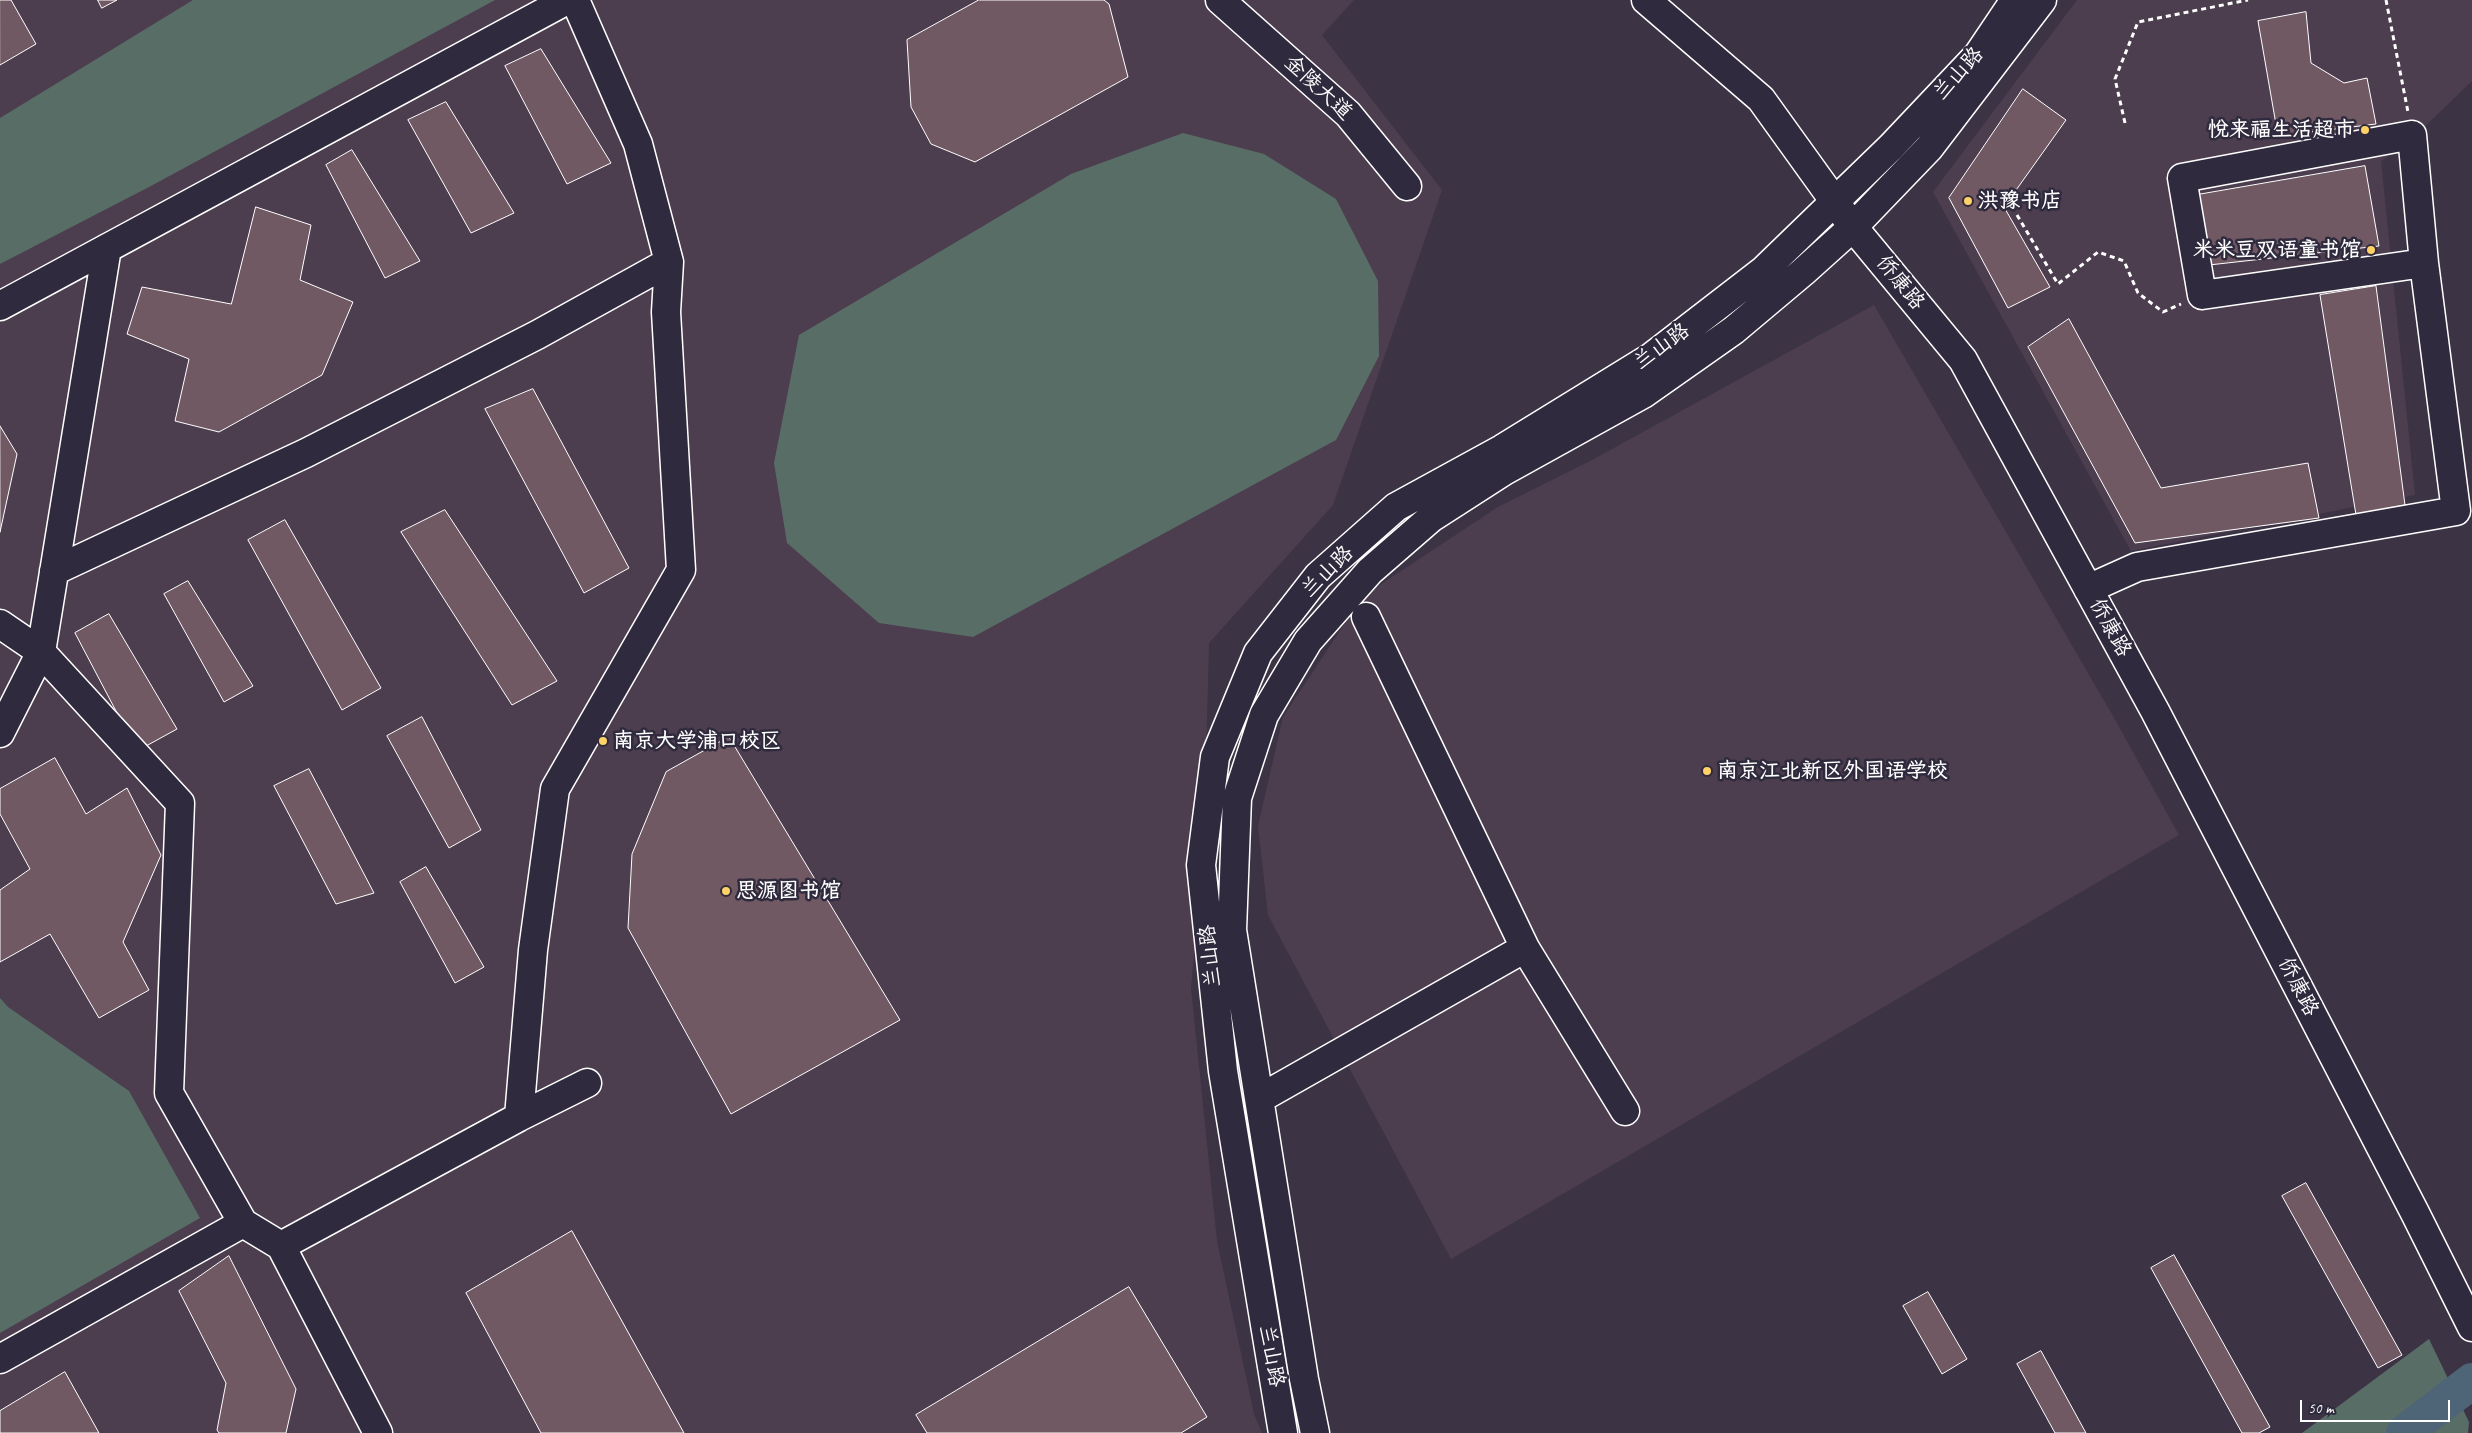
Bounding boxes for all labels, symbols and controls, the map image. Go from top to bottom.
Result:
street label: 兰山路 [1929,42,1989,106]
street label: 金陵大道 [1279,50,1357,126]
place label: 悦来福生活超市 [2208,117,2355,143]
marker: 悦来福生活超市 [2359,124,2371,136]
place label: 洪豫书店 [1978,188,2062,214]
marker: 洪豫书店 [1962,195,1974,207]
place label: 米米豆双语童书馆 [2193,237,2361,263]
marker: 米米豆双语童书馆 [2365,244,2377,256]
street label: 侨康路 [1870,251,1930,315]
street label: 兰山路 [1629,318,1695,376]
street label: 兰山路 [1297,541,1359,603]
street label: 侨康路 [2084,594,2136,662]
place label: 南京大学浦口校区 [613,728,781,754]
marker: 南京大学浦口校区 [597,735,609,747]
place label: 南京江北新区外国语学校 [1717,758,1948,784]
marker: 南京江北新区外国语学校 [1701,765,1713,777]
place label: 思源图书馆 [736,878,841,904]
marker: 思源图书馆 [720,885,732,897]
street label: 兰山路 [1195,923,1227,989]
street label: 侨康路 [2272,953,2324,1021]
street label: 兰山路 [1253,1323,1289,1389]
scale bar [2302,1390,2452,1422]
text: 50 m [2308,1399,2334,1418]

